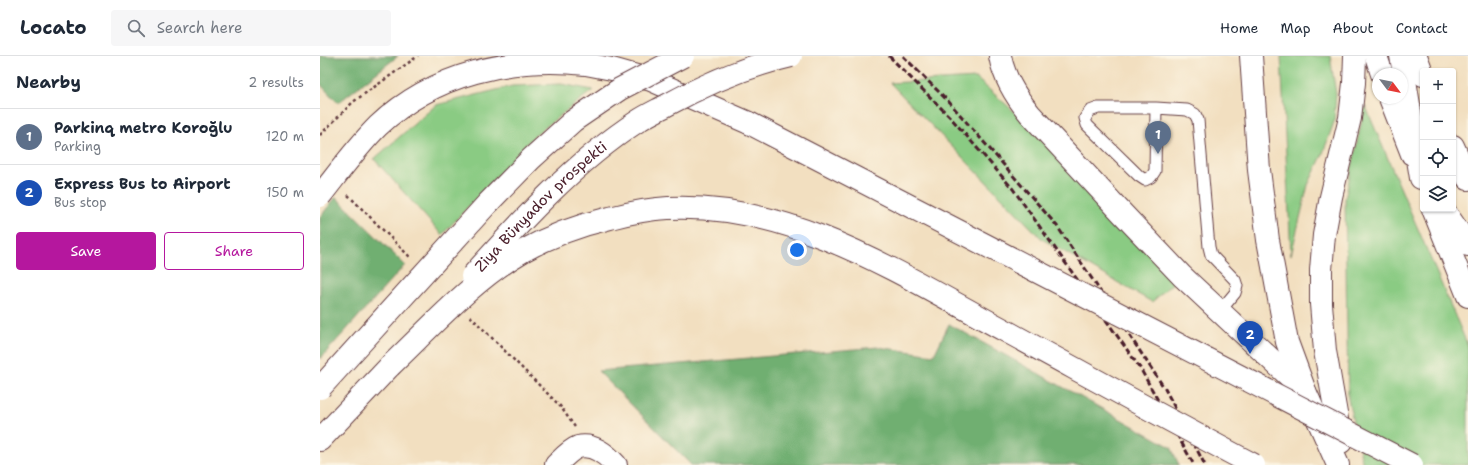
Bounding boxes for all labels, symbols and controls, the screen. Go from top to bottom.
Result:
search box [111,10,391,46]
text: Locato [20,15,87,40]
icon: search [125,17,147,39]
text: Search here [157,18,242,38]
text: Home [1220,19,1259,37]
text: Map [1281,19,1311,37]
text: About [1333,19,1374,37]
text: Contact [1396,19,1448,37]
north arrow [1372,68,1408,104]
map controls [1420,68,1456,212]
button: + [1420,68,1456,104]
text: Nearby [16,71,81,93]
text: 2 results [248,74,304,91]
button: − [1420,104,1456,140]
text: Parkinq metro Koroğlu [54,118,233,138]
pin: 1 [1145,121,1171,154]
text: 1 [26,128,32,145]
text: 120 m [266,128,304,145]
street label: Ziya Bünyadov prospekti [470,137,611,276]
text: Parking [54,138,101,155]
button: locate [1420,140,1456,176]
text: Express Bus to Airport [54,174,231,194]
button: layers [1420,176,1456,212]
text: 2 [24,184,34,201]
text: 150 m [266,184,304,201]
text: Bus stop [54,194,106,211]
button: Save [16,232,156,270]
button: Share [164,232,304,270]
your location [787,240,807,260]
pin: 2 [1237,321,1263,354]

